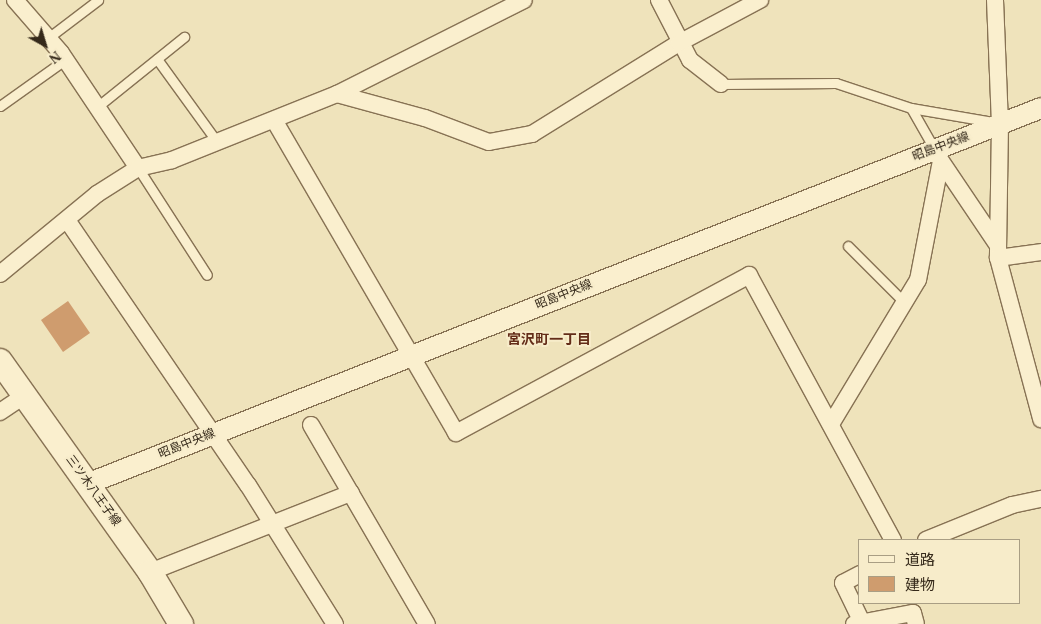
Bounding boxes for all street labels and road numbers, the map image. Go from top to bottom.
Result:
street label: 昭島中央線 [910,130,972,164]
street label: 昭島中央線 [533,277,595,313]
street label: 昭島中央線 [156,426,218,462]
street label: 三ツ木八王子線 [62,453,124,529]

